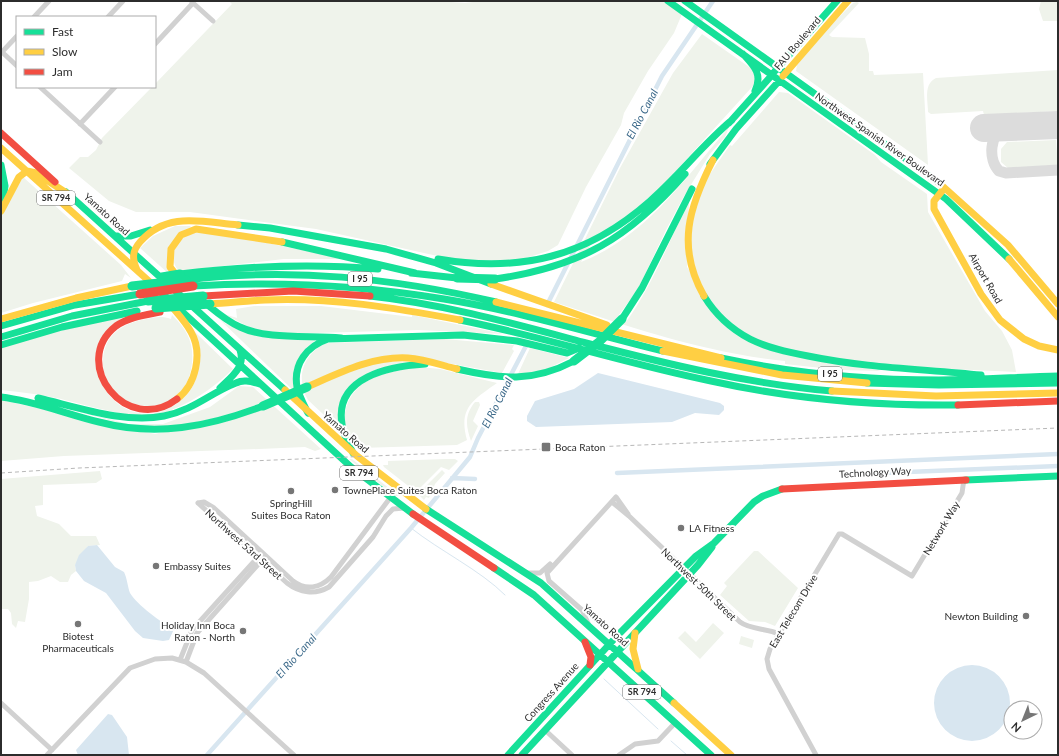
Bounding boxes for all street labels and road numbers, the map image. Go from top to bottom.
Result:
street label: FAU Boulevard [771,14,823,72]
street label: Northwest Spanish River Boulevard [813,90,947,188]
street label: Yamato Road [82,190,132,238]
road number: SR 794 [37,191,75,205]
street label: Airport Road [967,251,1005,305]
road number: I 95 [348,272,372,286]
road number: I 95 [818,367,842,381]
street label: Yamato Road [320,409,372,455]
street label: Technology Way [839,464,912,480]
road number: SR 794 [340,466,378,480]
street label: Network Way [920,498,962,557]
street label: Northwest 53rd Street [203,506,285,582]
street label: Northwest 50th Street [659,545,739,623]
street label: East Telecom Drive [766,572,820,650]
street label: Yamato Road [581,601,631,649]
street label: Congress Avenue [521,660,581,724]
road number: SR 794 [623,685,661,699]

